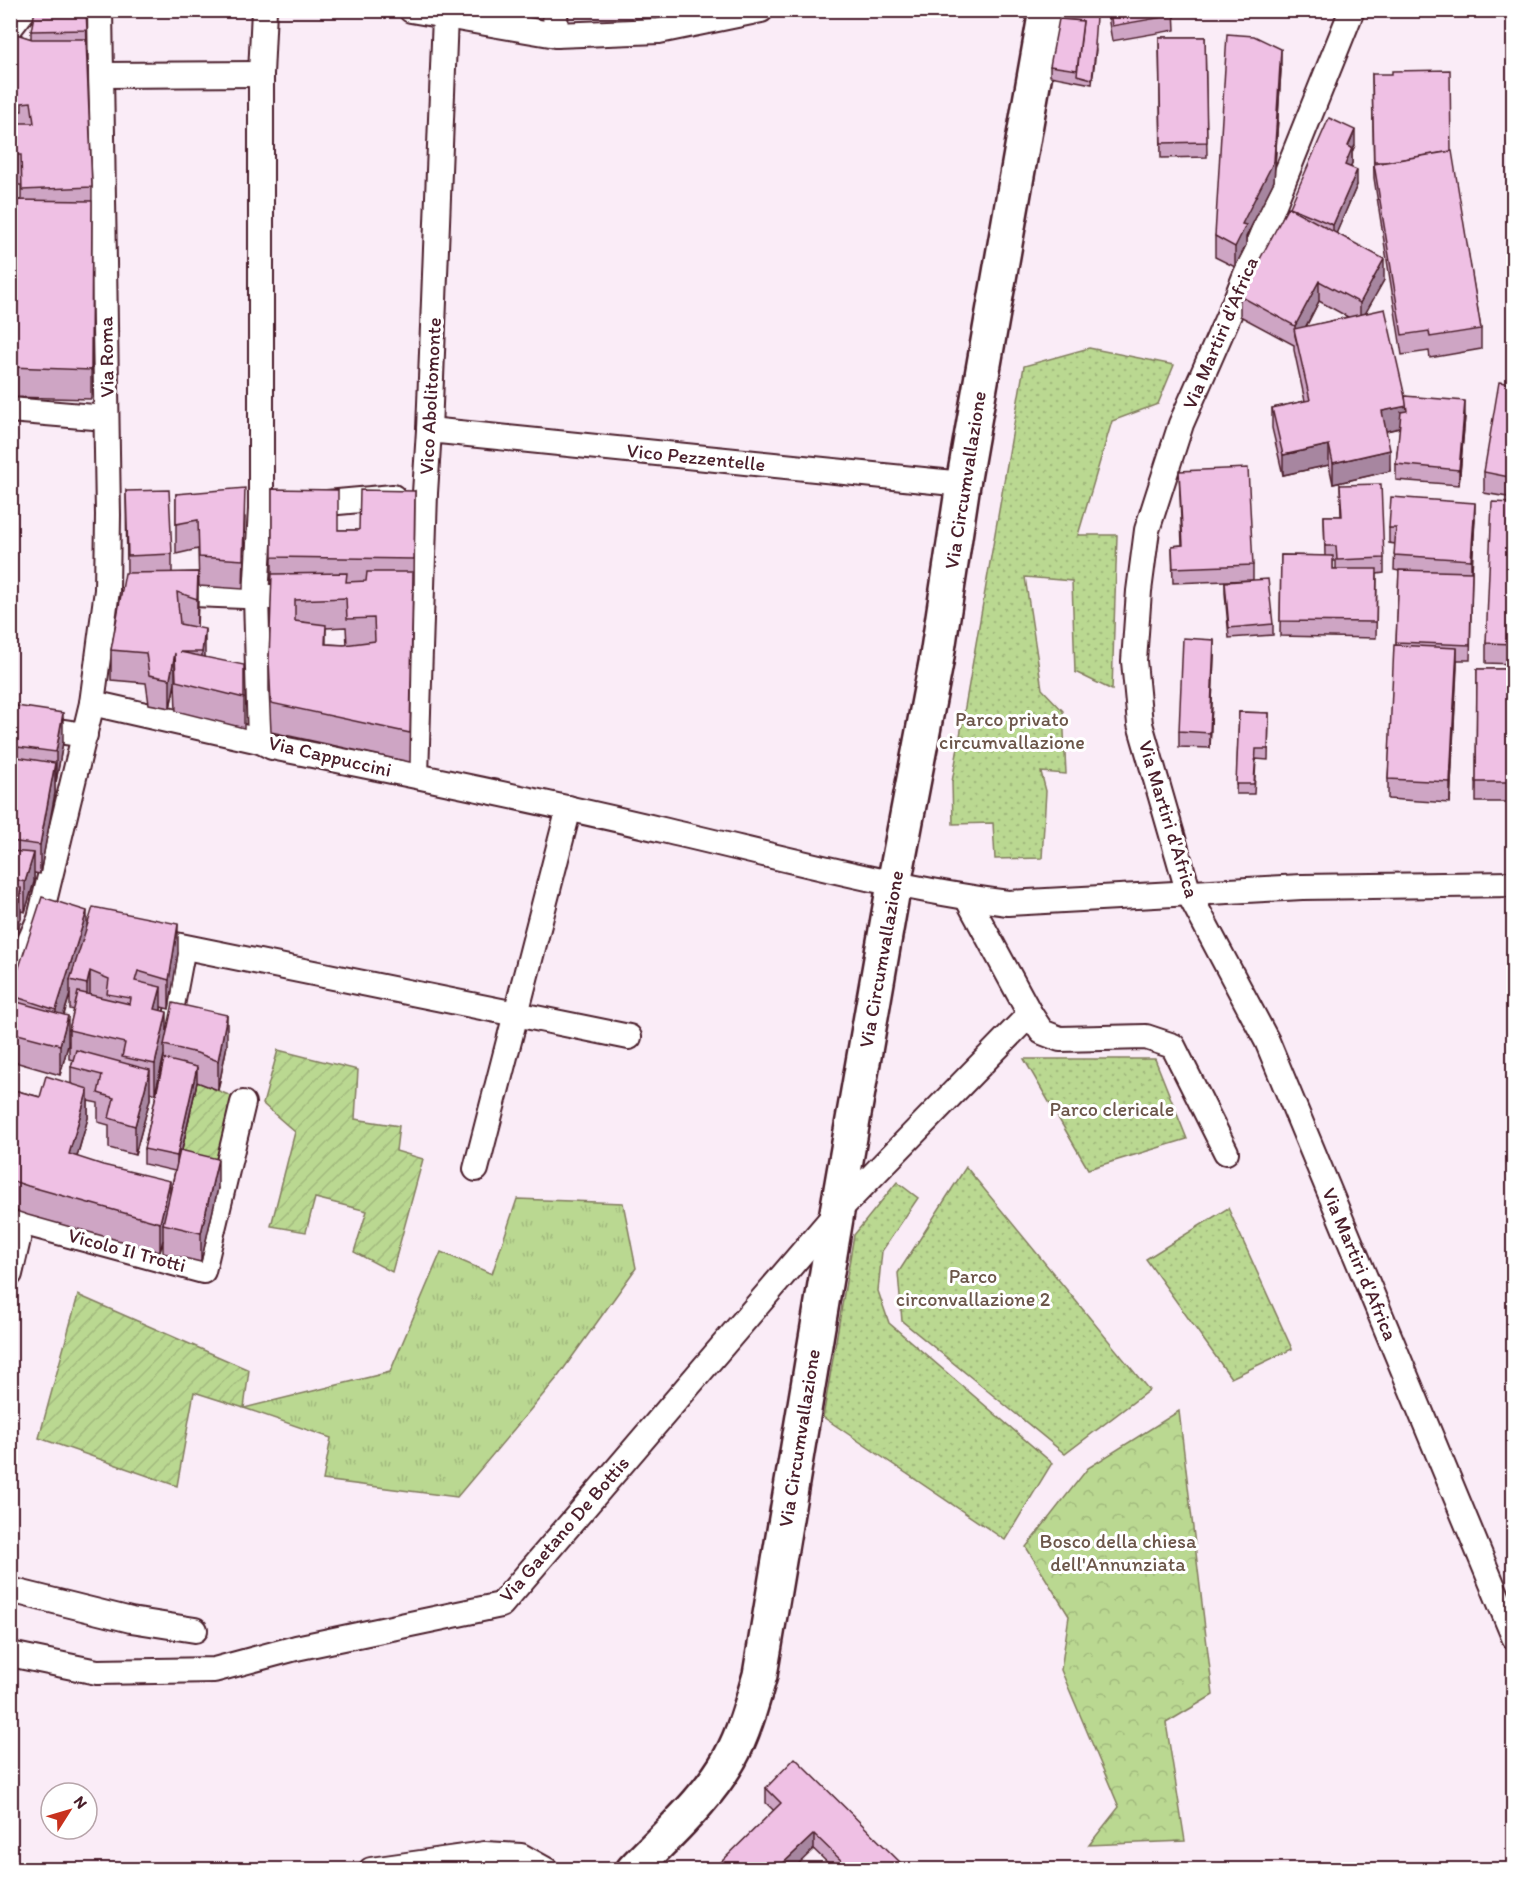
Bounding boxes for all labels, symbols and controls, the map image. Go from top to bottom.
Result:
street label: Via Martiri d'Africa [1177,253,1263,413]
street label: Via Roma [93,316,119,398]
street label: Vico Abolitomonte [414,317,446,475]
street label: Via Circumvallazione [939,389,991,571]
street label: Vico Pezzentelle [626,438,766,476]
park label: Parco privato circumvallazione [939,707,1085,754]
street label: Via Cappuccini [266,730,394,782]
street label: Via Martiri d'Africa [1134,737,1204,901]
street label: Via Circumvallazione [854,868,908,1050]
park label: Parco clericale [1050,1097,1174,1121]
street label: Via Martiri d'Africa [1317,1184,1403,1344]
street label: Vicolo II Trotti [65,1223,189,1277]
park label: Parco circonvallazione 2 [896,1264,1051,1311]
street label: Via Circumvallazione [773,1347,825,1529]
street label: Via Gaetano De Bottis [494,1451,634,1607]
park label: Bosco della chiesa dell'Annunziata [1040,1529,1197,1576]
north arrow [39,1781,99,1841]
text: N [70,1792,91,1812]

